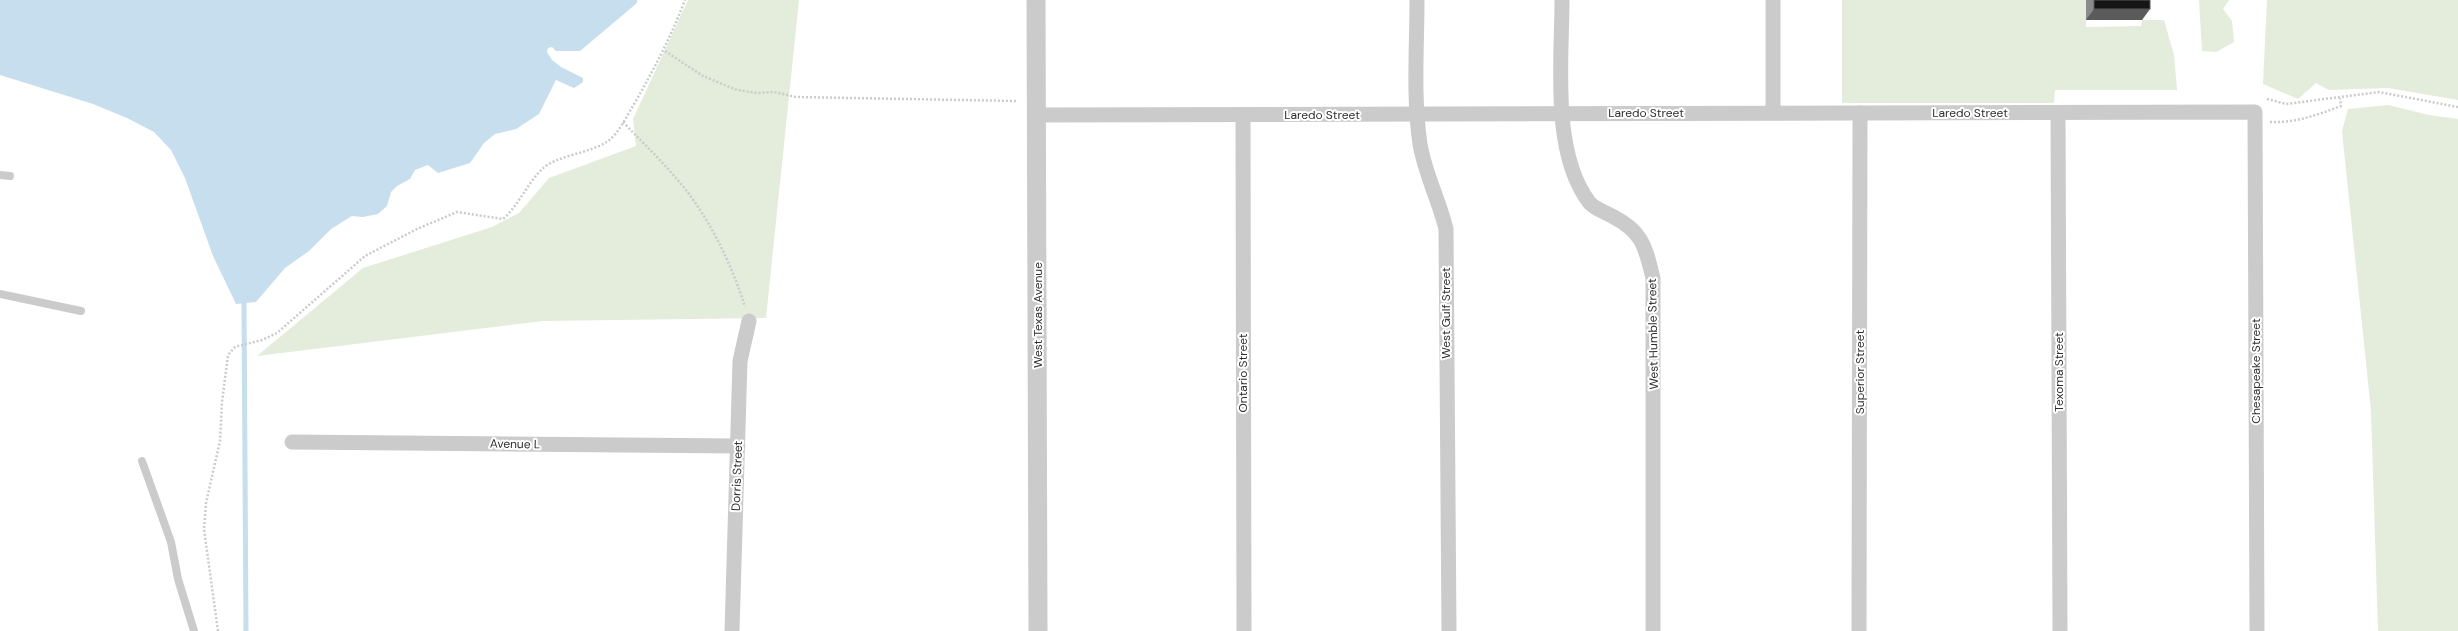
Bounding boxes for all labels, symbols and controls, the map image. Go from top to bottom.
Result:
street label: Laredo Street [1608,105,1684,121]
street label: Laredo Street [1932,105,2008,121]
street label: Laredo Street [1284,107,1360,123]
street label: West Texas Avenue [1030,262,1046,368]
street label: West Gulf Street [1438,267,1454,359]
street label: West Humble Street [1644,278,1662,390]
street label: Chesapeake Street [2248,318,2264,424]
street label: Superior Street [1852,330,1868,414]
street label: Texoma Street [2051,332,2067,412]
street label: Ontario Street [1235,333,1251,413]
street label: Avenue L [490,436,540,452]
street label: Dorris Street [728,440,746,511]

